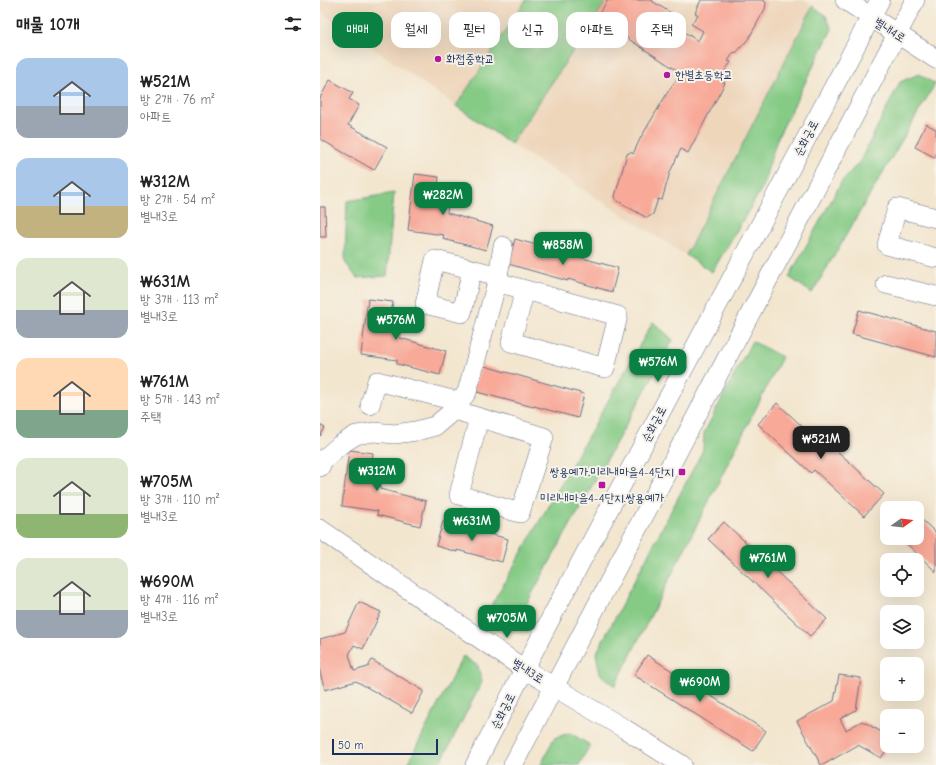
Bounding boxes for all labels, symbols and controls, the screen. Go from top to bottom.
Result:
chip: 매매 [332,12,383,48]
chip: 월세 [391,12,441,48]
chip: 필터 [449,12,500,48]
chip: 신규 [508,12,558,48]
chip: 아파트 [566,12,628,48]
chip: 주택 [636,12,686,48]
icon: filters [282,13,304,35]
text: 매물 10개 [16,15,80,34]
street label: 별내4로 [872,15,908,45]
place label: 화접중학교 [446,52,494,66]
marker: 화접중학교 [433,54,443,64]
place label: 한별초등학교 [675,68,733,82]
marker: 한별초등학교 [662,70,672,80]
text: ₩521M [140,72,191,91]
icon: home [48,74,96,122]
text: 방 2개 · 76 m² [140,92,214,107]
text: 아파트 [140,109,171,124]
street label: 순화궁로 [791,118,821,158]
text: ₩312M [140,172,190,191]
icon: home [48,174,96,222]
pin: ₩282M [415,182,471,216]
text: ₩282M [423,187,463,202]
text: 방 2개 · 54 m² [140,192,215,207]
text: 별내3로 [140,209,178,224]
pin: ₩858M [535,232,591,266]
text: ₩858M [543,237,583,252]
text: ₩631M [140,272,190,291]
icon: home [48,274,96,322]
text: 방 3개 · 113 m² [140,292,218,307]
pin: ₩576M [368,307,424,341]
text: 별내3로 [140,309,178,324]
text: ₩576M [376,312,416,327]
pin: ₩576M [630,349,686,383]
text: ₩576M [638,354,678,369]
text: ₩761M [140,372,189,391]
icon: home [48,374,96,422]
text: 방 5개 · 143 m² [140,392,220,407]
street label: 순화궁로 [639,404,669,444]
text: 주택 [140,409,161,424]
pin: ₩521M [793,426,849,460]
text: ₩521M [802,431,840,446]
pin: ₩312M [349,458,405,492]
text: ₩312M [358,463,396,478]
place label: 쌍용예가.미리내마을4-4단지 [550,465,674,479]
marker: 쌍용예가.미리내마을4-4단지 [677,467,687,477]
text: ₩705M [140,472,193,491]
icon: home [48,474,96,522]
marker: 미리내마을4-4단지.쌍용예가 [597,480,607,490]
place label: 미리내마을4-4단지.쌍용예가 [540,491,665,505]
text: 방 3개 · 110 m² [140,492,219,507]
north arrow [880,501,924,545]
map controls [880,501,924,753]
pin: ₩631M [444,508,500,542]
text: 별내3로 [140,509,178,524]
text: ₩631M [453,513,491,528]
pin: ₩761M [740,545,796,579]
text: ₩761M [749,550,787,565]
button: locate [880,553,924,597]
text: ₩690M [140,572,194,591]
icon: home [48,574,96,622]
text: 방 4개 · 116 m² [140,592,218,607]
pin: ₩705M [479,605,535,639]
button: layers [880,605,924,649]
text: 별내3로 [140,609,178,624]
text: ₩705M [487,610,527,625]
street label: 별내3로 [509,656,547,686]
button: + [880,657,924,701]
pin: ₩690M [672,669,728,703]
text: ₩690M [679,674,721,689]
street label: 순화궁로 [488,691,518,731]
button: − [880,709,924,753]
scale bar [332,737,438,756]
text: 50 m [338,739,363,752]

